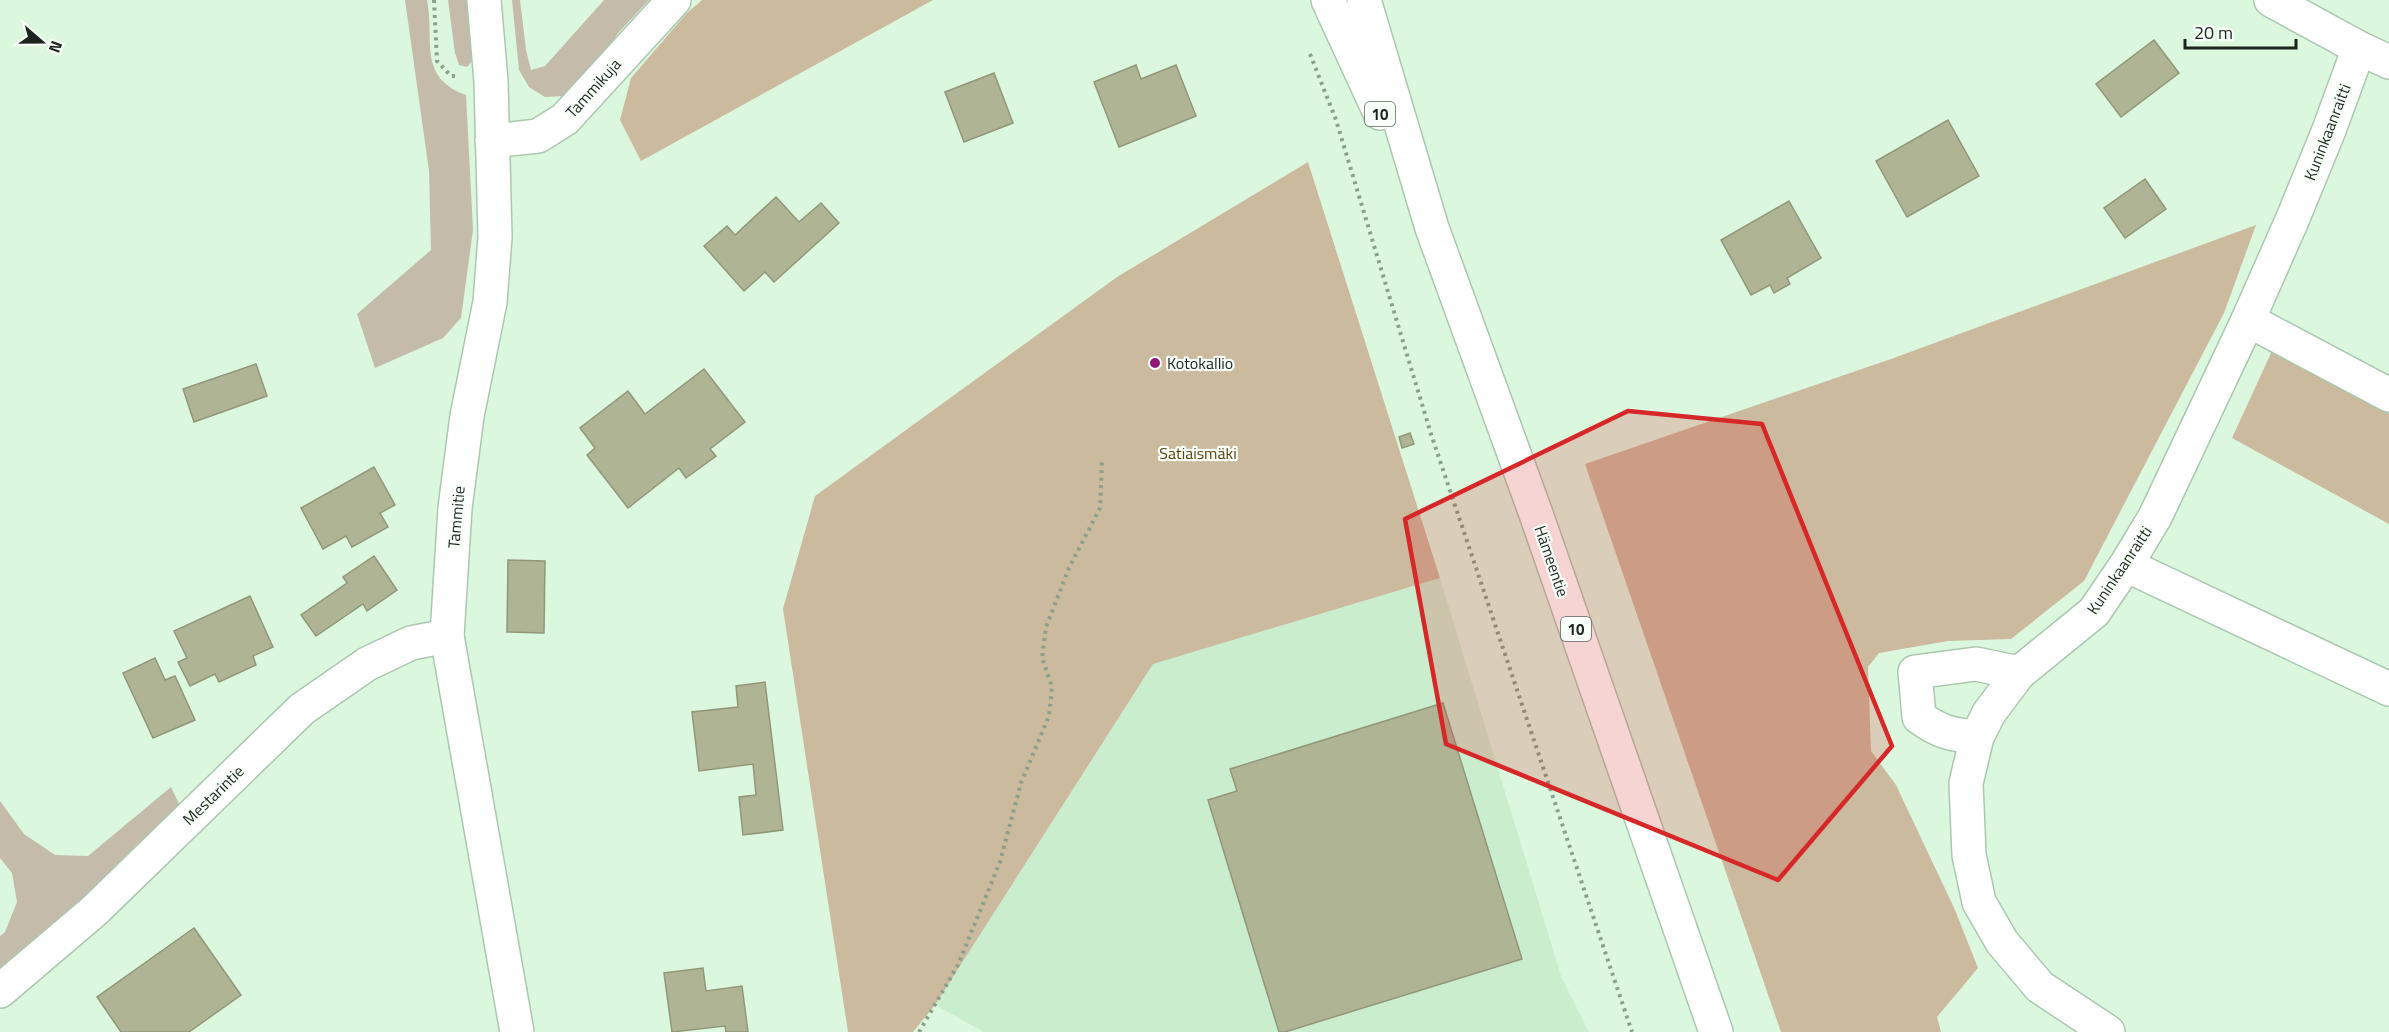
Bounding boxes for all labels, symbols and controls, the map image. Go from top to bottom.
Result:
north arrow [12,12,72,72]
scale bar [2185,12,2296,50]
text: 20 m [2194,19,2233,46]
text: N [43,38,69,56]
street label: Tammikuja [560,53,626,123]
street label: Kuninkaanraitti [2297,80,2357,184]
road number: 10 [1365,102,1395,126]
place label: Kotokallio [1167,351,1233,375]
marker: Kotokallio [1148,356,1162,370]
park label: Satiaismäki [1159,441,1237,465]
street label: Tammitie [441,485,471,549]
street label: Kuninkaanraitti [2080,521,2158,619]
street label: Hämeentie [1529,522,1575,600]
road number: 10 [1561,617,1591,641]
street label: Mestarintie [177,760,249,830]

